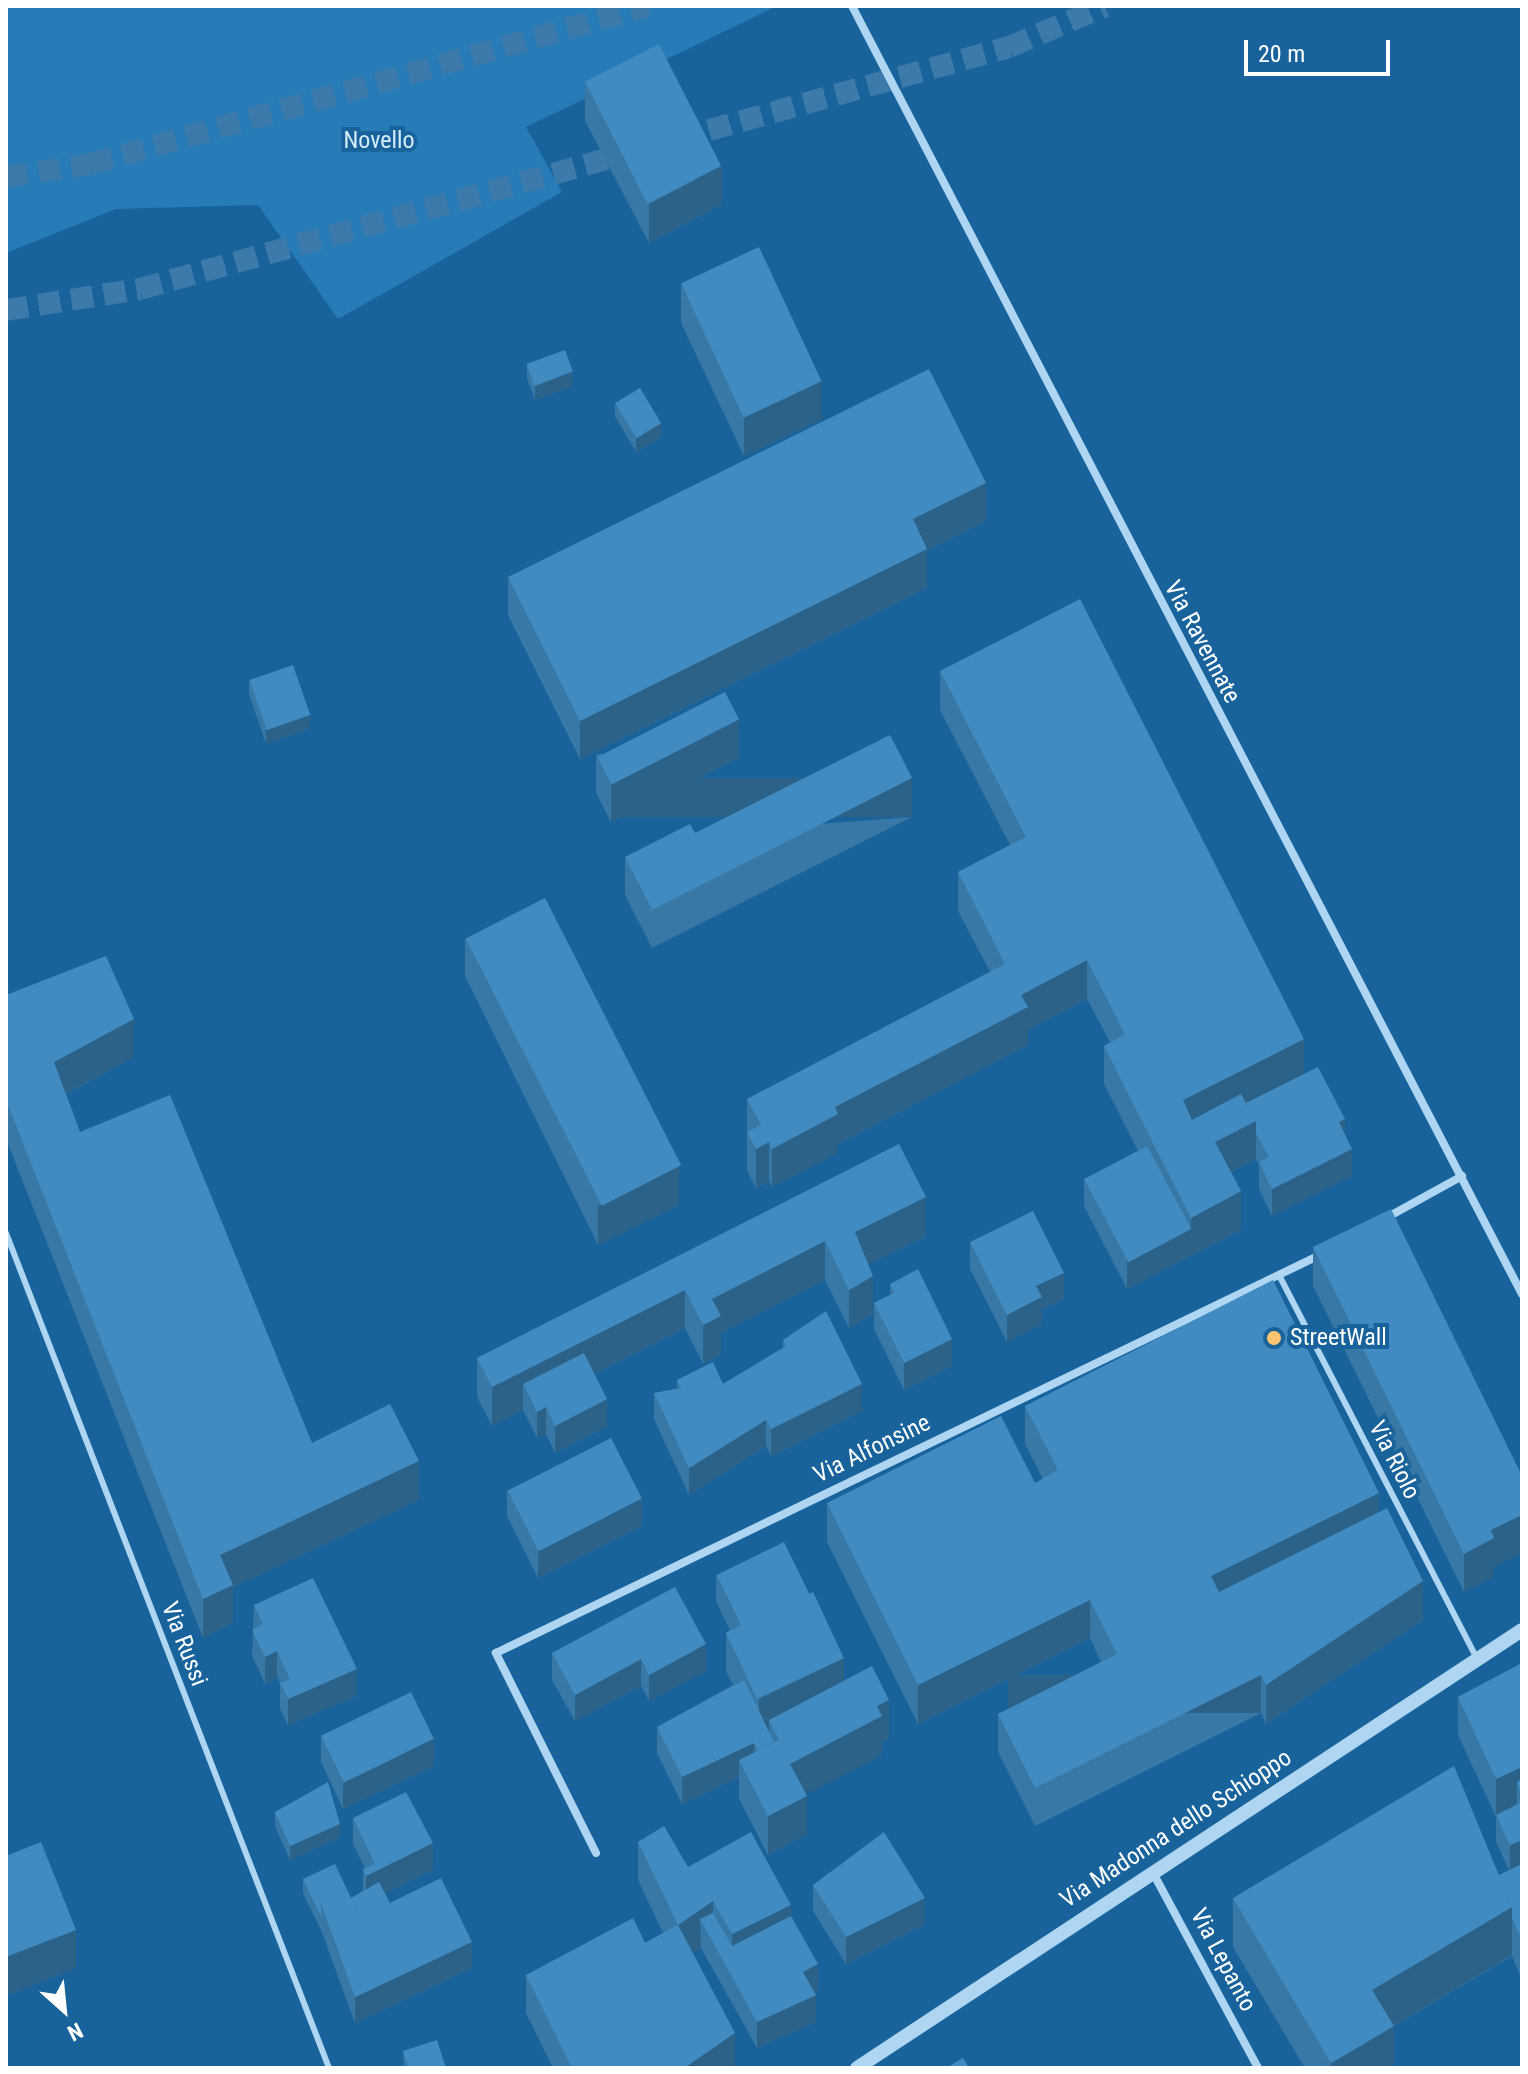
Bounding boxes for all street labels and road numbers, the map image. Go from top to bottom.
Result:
street label: Via Ravennate [1158,576,1246,708]
street label: Via Alfonsine [809,1408,935,1490]
street label: Via Riolo [1362,1416,1426,1504]
street label: Via Russi [155,1598,213,1690]
street label: Via Madonna dello Schioppo [1055,1743,1297,1915]
street label: Via Lepanto [1184,1904,1262,2016]

